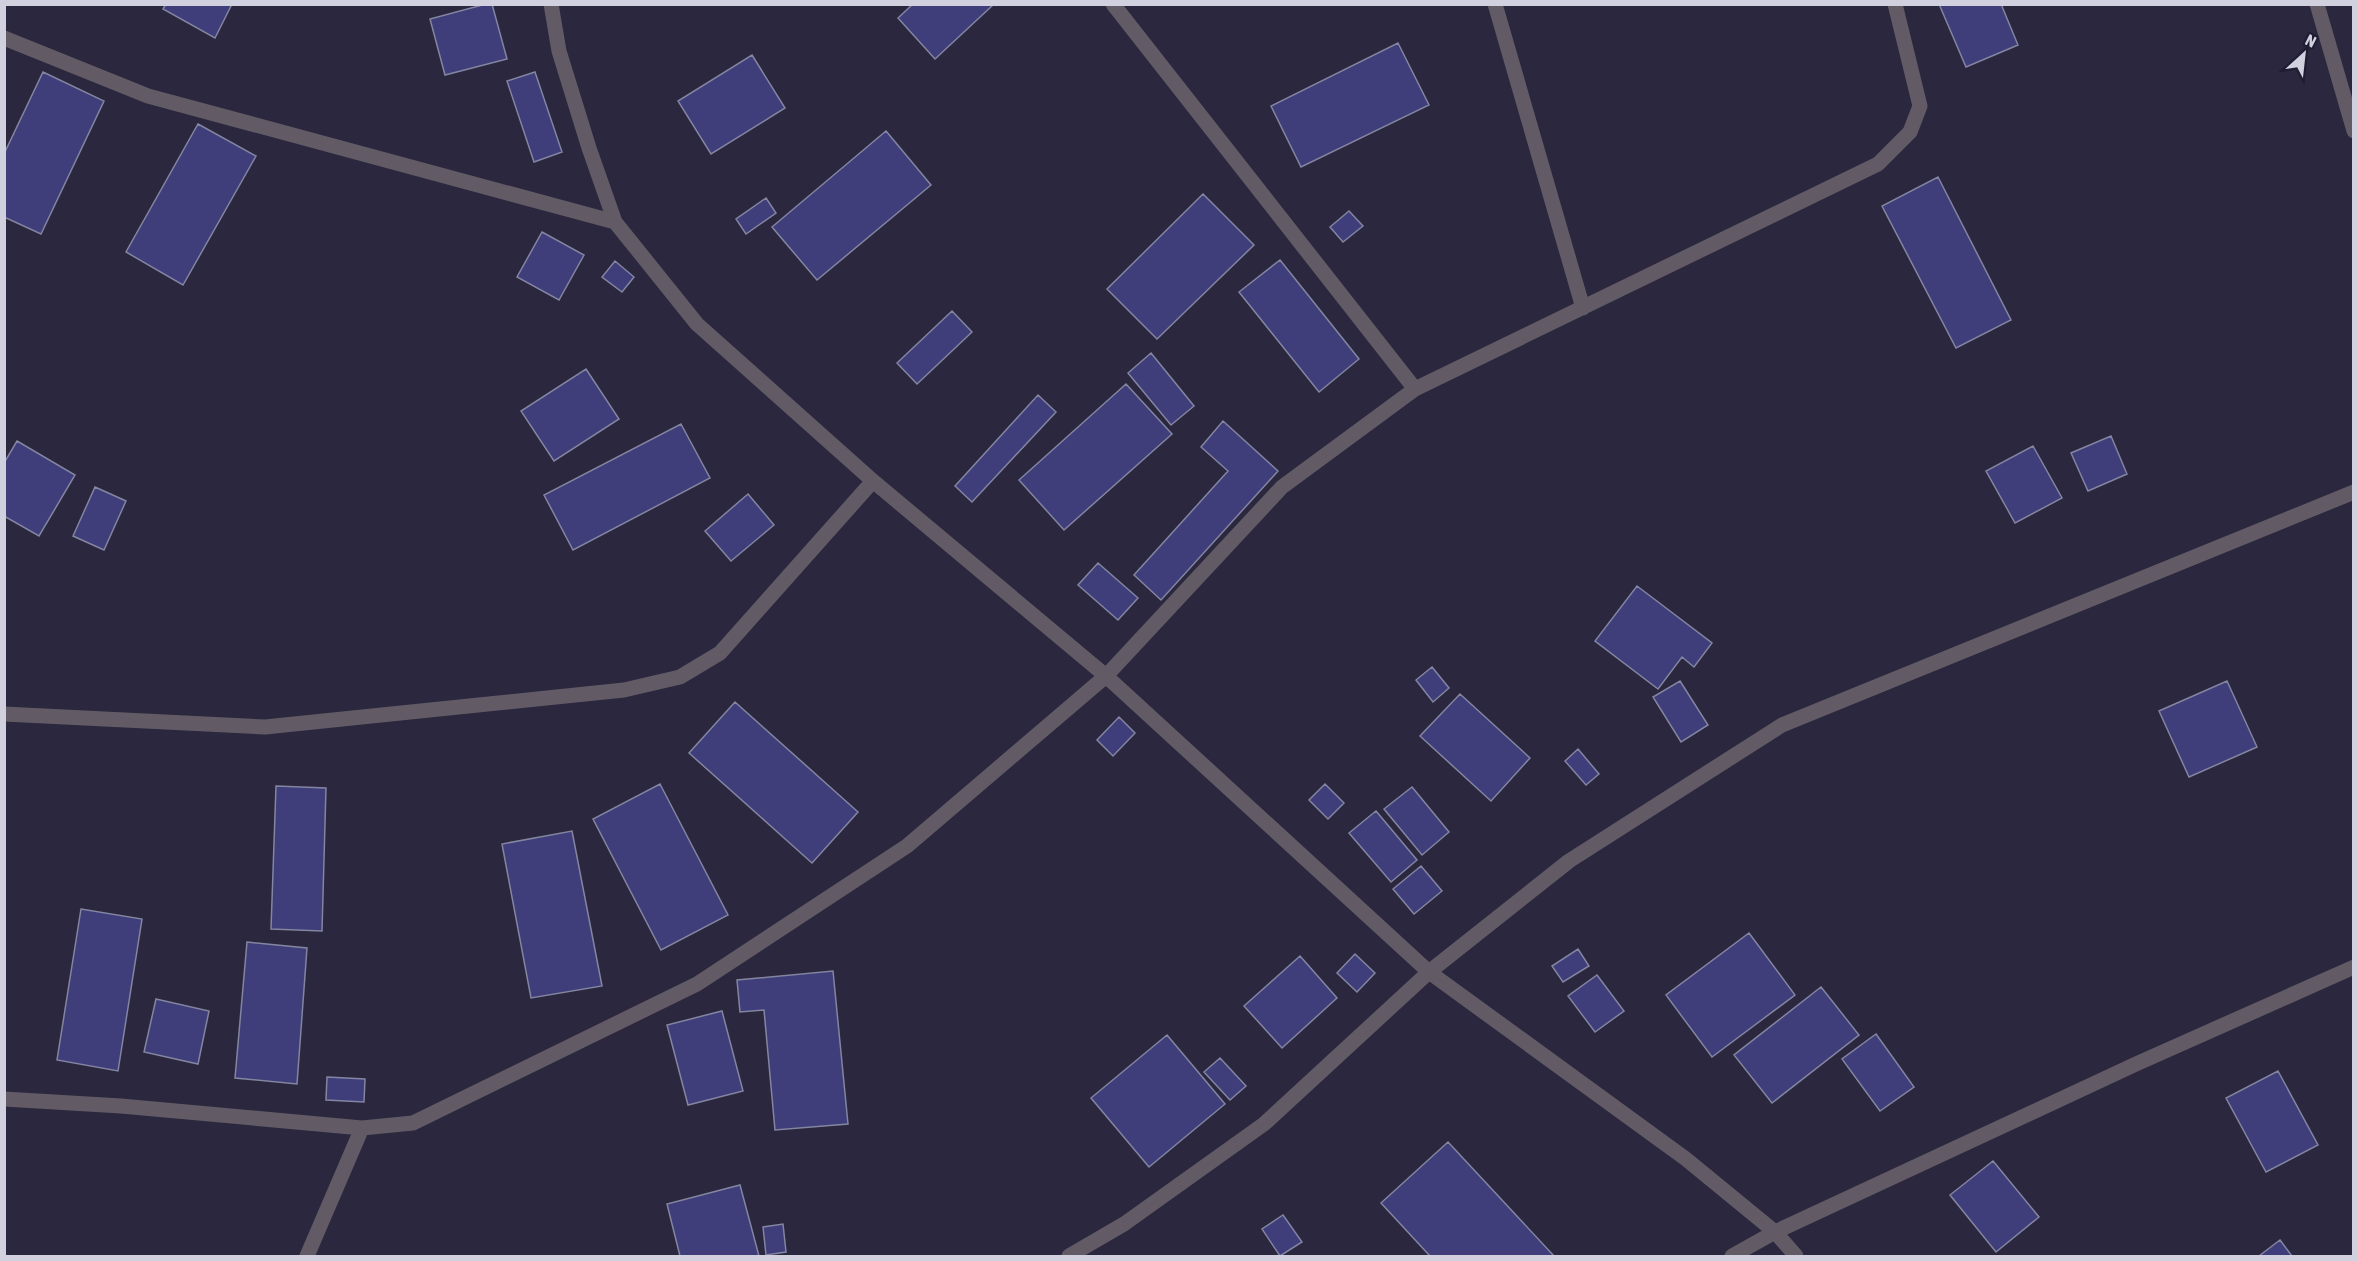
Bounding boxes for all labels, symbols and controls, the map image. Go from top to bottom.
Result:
north arrow [2274,24,2334,84]
text: N [2303,30,2319,51]

